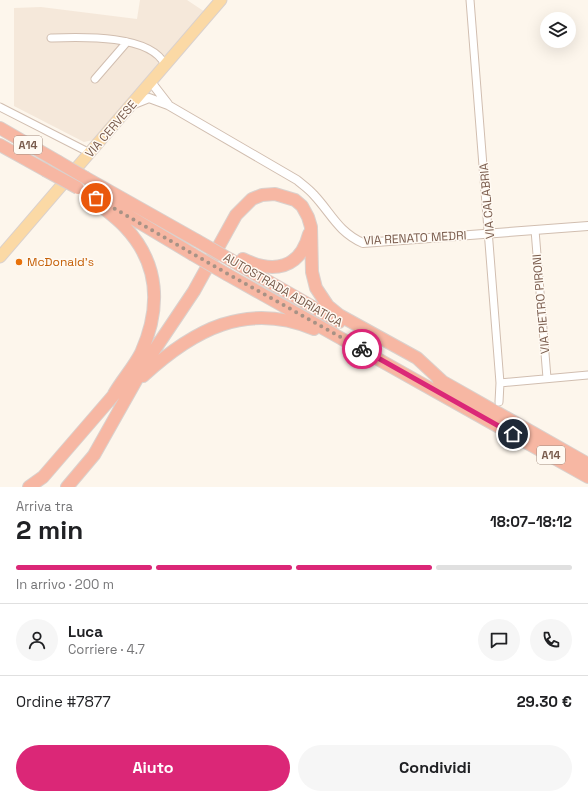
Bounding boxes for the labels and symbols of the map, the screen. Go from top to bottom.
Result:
street label: VIA CERVESE [82,97,140,161]
road number: A14 [14,136,42,154]
street label: VIA CALABRIA [476,162,498,240]
pin [79,181,113,215]
street label: VIA RENATO MEDRI [363,227,467,249]
street label: AUTOSTRADA ADRIATICA [220,249,346,331]
street label: VIA PIETRO PIRONI [529,253,553,355]
place label: McDonald's [27,254,94,270]
marker: McDonald's [14,257,24,267]
courier [342,329,382,369]
pin [496,417,530,451]
road number: A14 [537,446,565,464]

